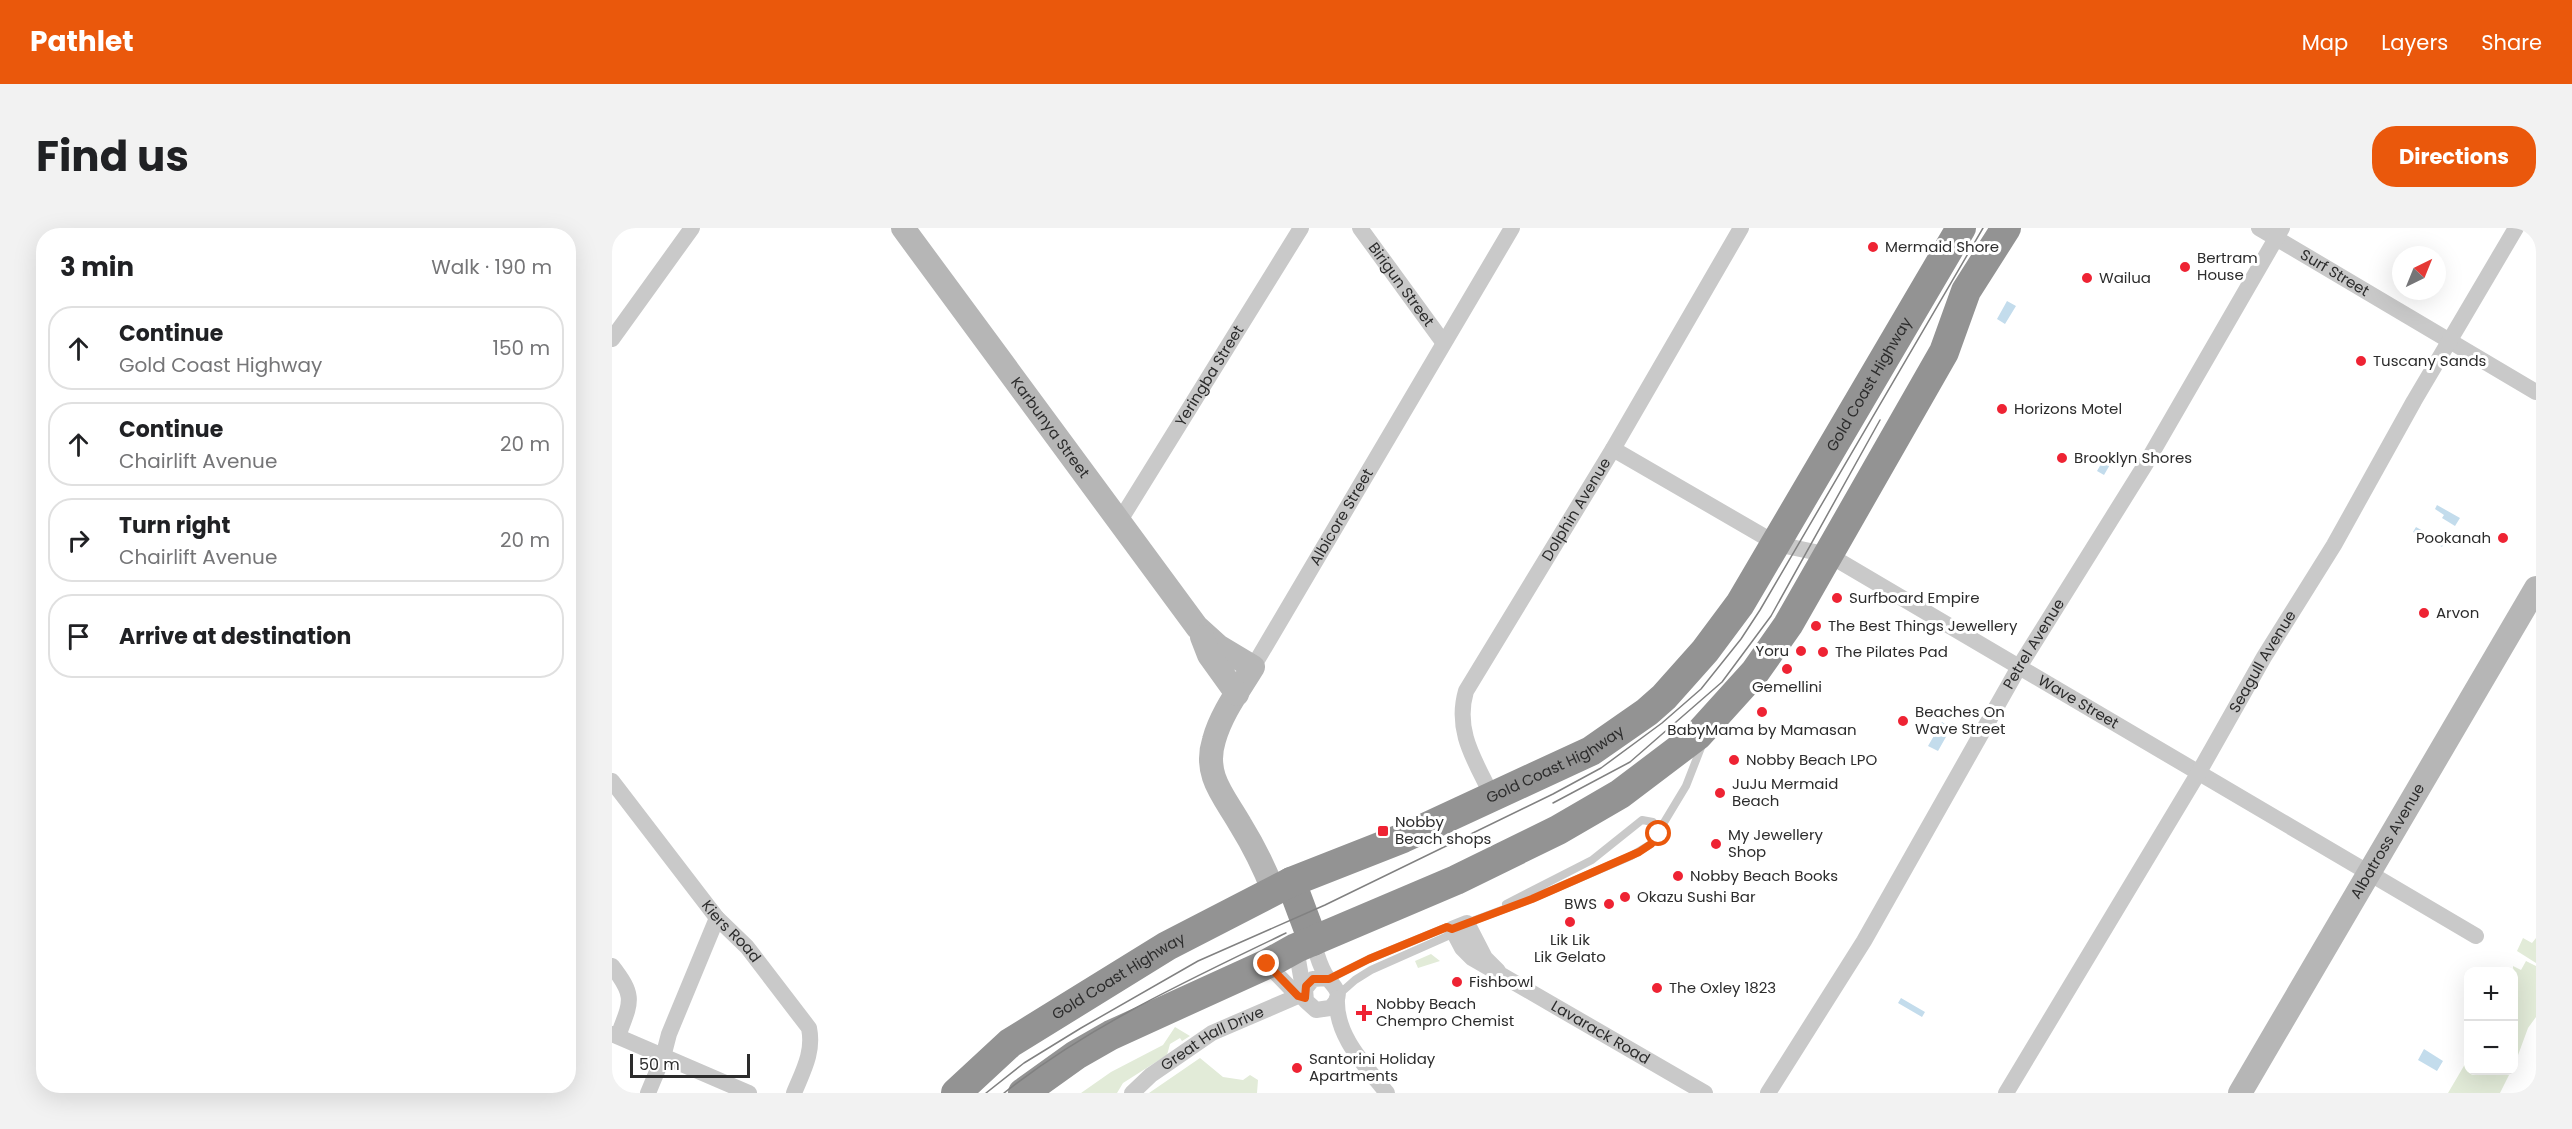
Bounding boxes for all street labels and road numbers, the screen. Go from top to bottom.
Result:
street label: Birigun Street [1364,238,1439,331]
street label: Surf Street [2297,244,2373,301]
street label: Gold Coast Highway [1821,313,1917,455]
street label: Yeringba Street [1170,321,1248,430]
street label: Karbunya Street [1006,373,1095,482]
street label: Dolphin Avenue [1536,454,1615,565]
street label: Albicore Street [1304,464,1378,569]
street label: Petrel Avenue [1998,594,2069,693]
street label: Seagull Avenue [2224,606,2301,716]
street label: Wave Street [2034,669,2123,733]
street label: Gold Coast Highway [1483,720,1628,808]
street label: Albatross Avenue [2345,779,2429,903]
street label: Kiers Road [697,896,766,967]
street label: Gold Coast Highway [1048,927,1189,1025]
street label: Lavarack Road [1548,995,1654,1069]
street label: Great Hall Drive [1156,1001,1267,1075]

